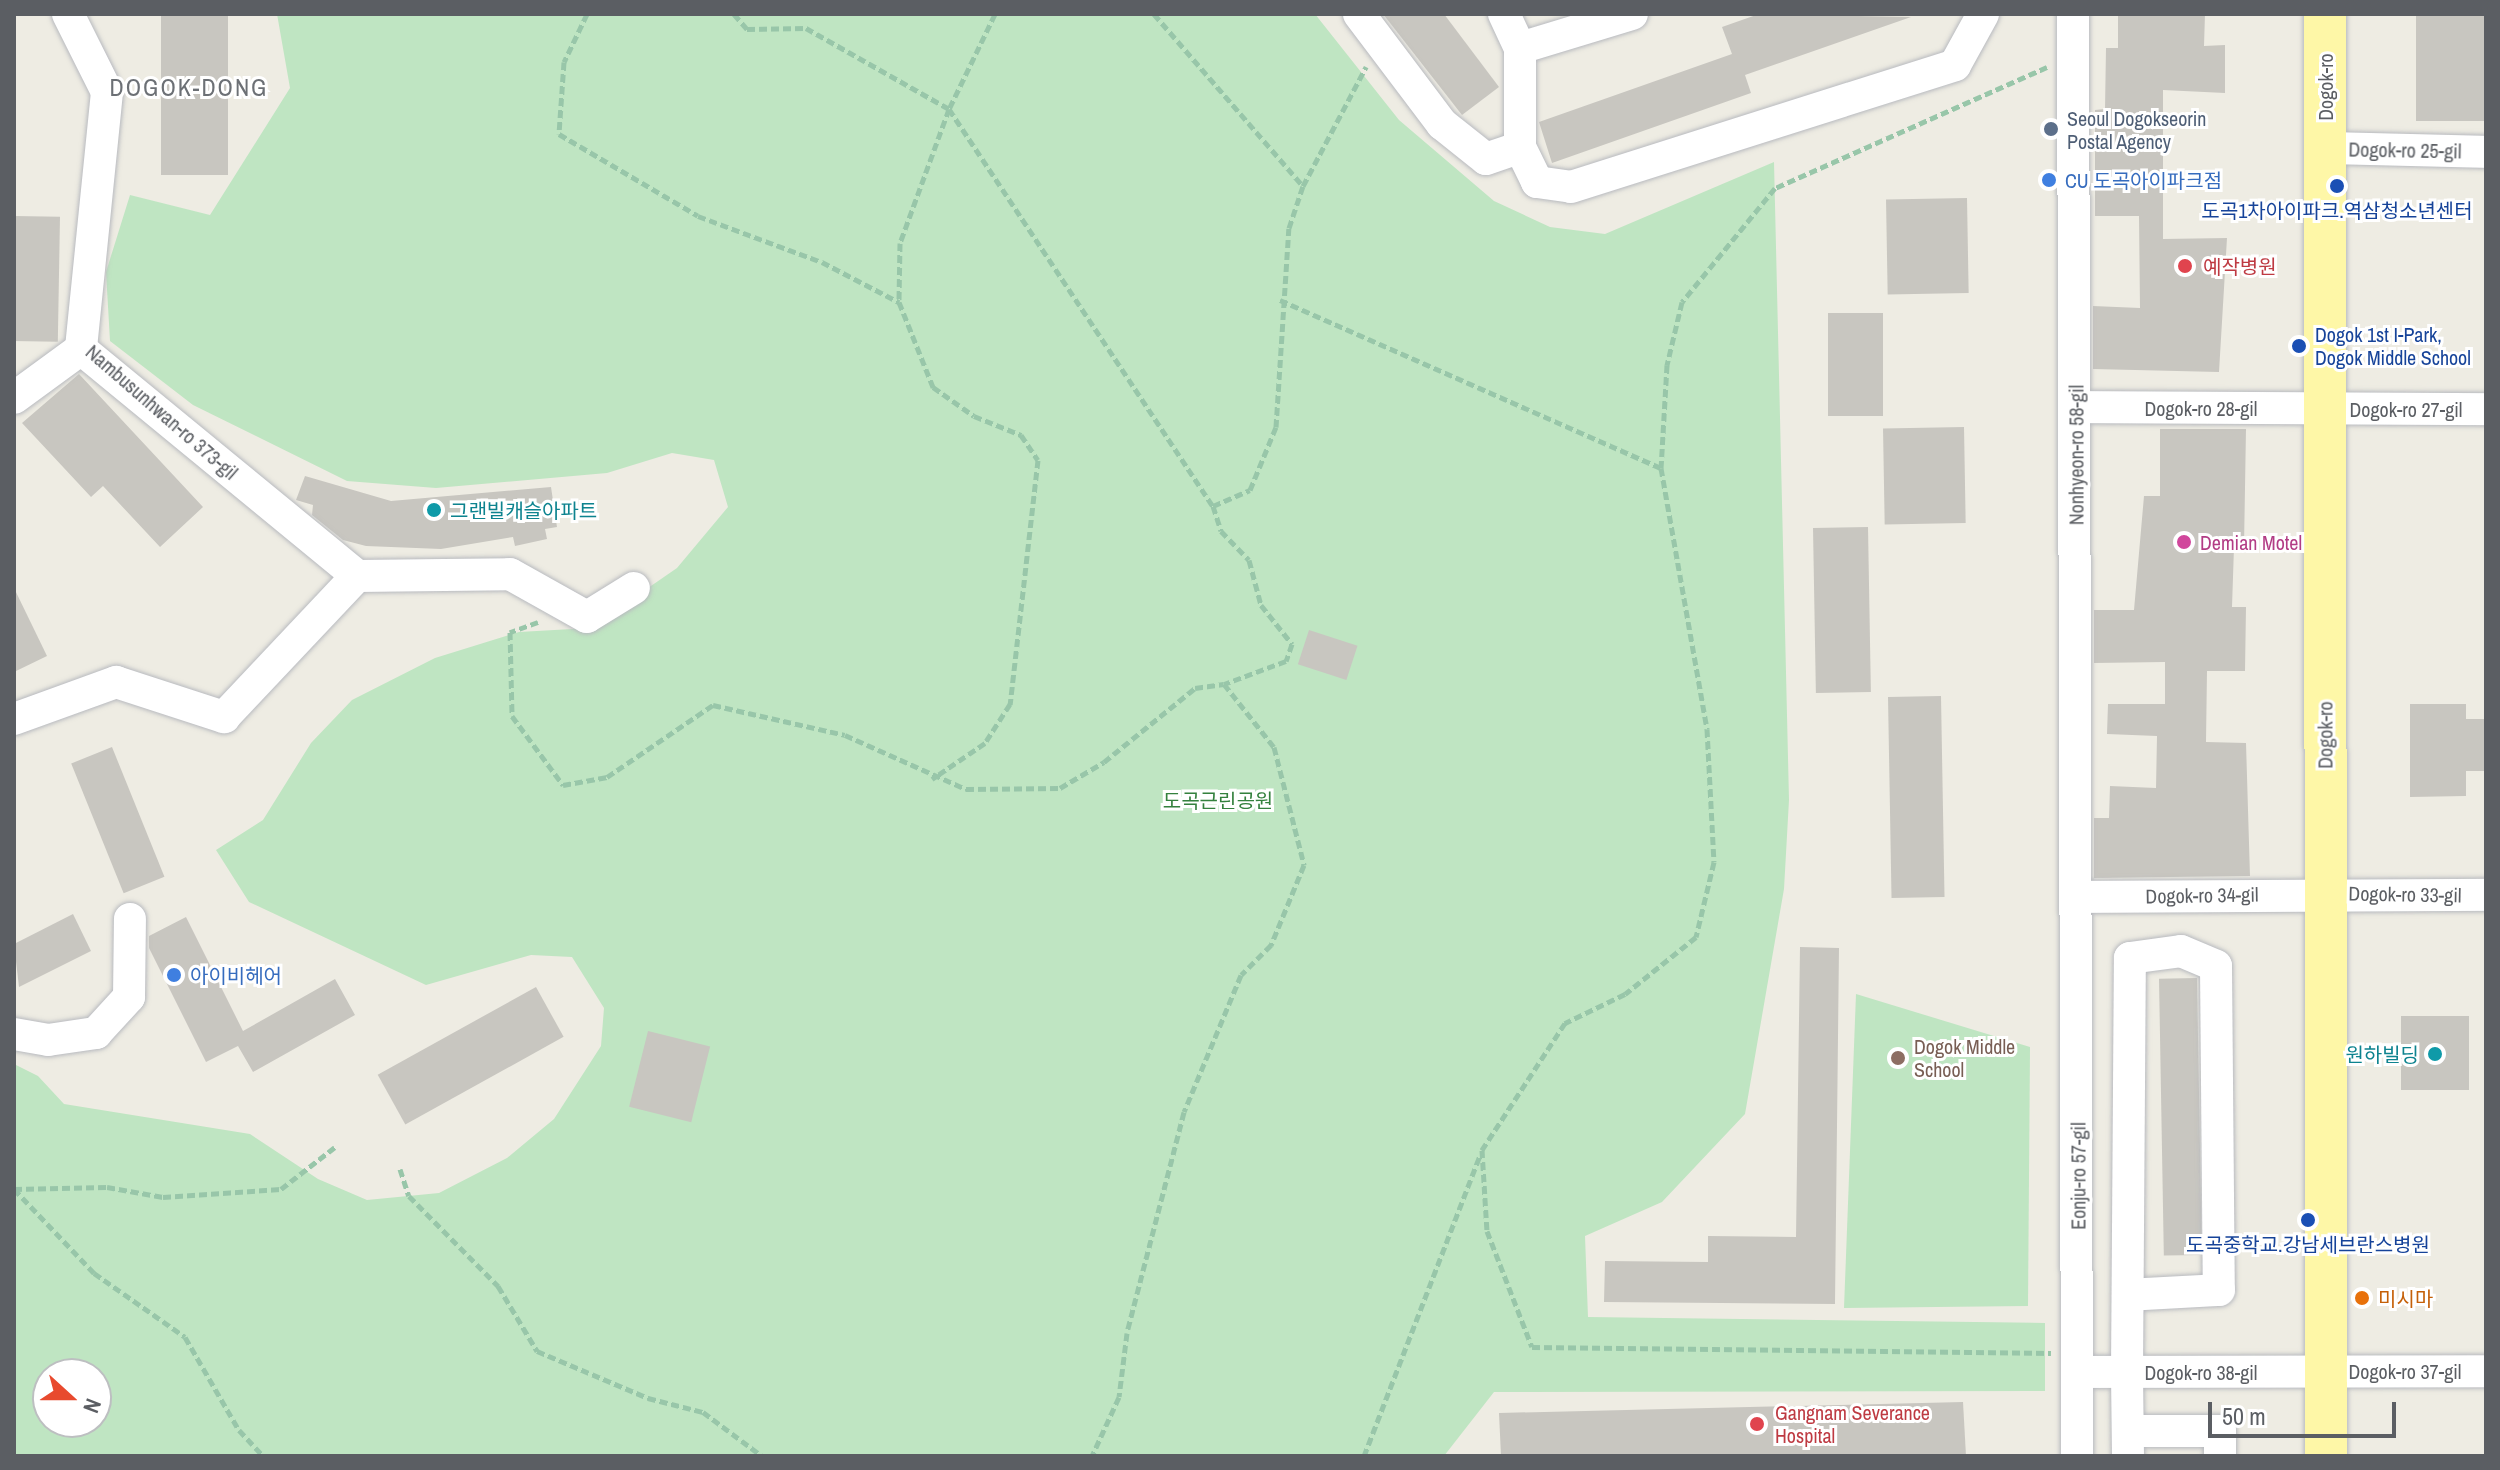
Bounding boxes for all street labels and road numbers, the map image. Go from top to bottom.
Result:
street label: Dogok-ro [2313,53,2337,121]
street label: Dogok-ro 25-gil [2348,137,2462,163]
street label: Nambusunhwan-ro 373-gil [81,340,243,484]
street label: Nonhyeon-ro 58-gil [2064,385,2088,525]
street label: Dogok-ro 28-gil [2144,396,2258,420]
street label: Dogok-ro 27-gil [2349,397,2463,421]
street label: Dogok-ro [2313,701,2337,769]
street label: Dogok-ro 33-gil [2348,881,2462,907]
street label: Dogok-ro 34-gil [2145,882,2259,908]
street label: Eonju-ro 57-gil [2066,1122,2090,1230]
street label: Dogok-ro 37-gil [2348,1359,2462,1383]
street label: Dogok-ro 38-gil [2144,1360,2258,1384]

